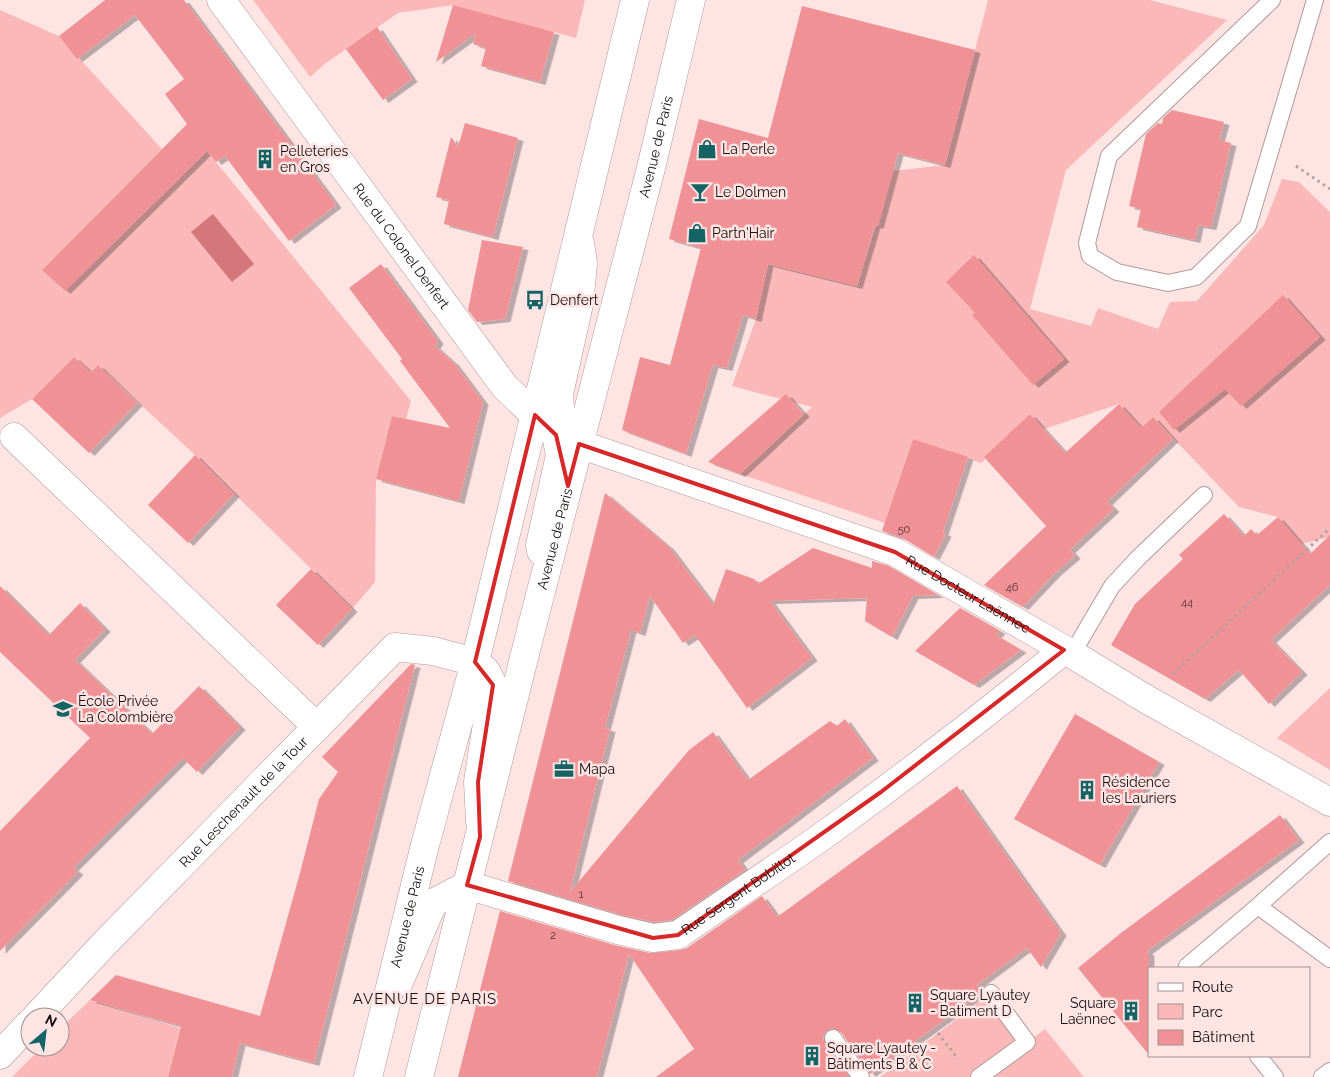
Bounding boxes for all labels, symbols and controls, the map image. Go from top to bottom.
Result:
street label: Avenue de Paris [636,94,676,199]
shop icon: La Perle [696,138,718,160]
place label: La Perle [722,141,775,157]
place label: Pelleteries en Gros [280,143,349,175]
building icon: Pelleteries en Gros [254,148,276,170]
street label: Rue du Colonel Denfert [350,180,453,312]
bar icon: Le Dolmen [689,181,711,203]
place label: Le Dolmen [715,184,786,200]
shop icon: Partn'Hair [686,222,708,244]
place label: Partn'Hair [712,225,775,241]
bus stop icon: Denfert [524,289,546,311]
place label: Denfert [550,292,599,308]
street label: Avenue de Paris [534,486,576,591]
house number: 50 [898,523,911,536]
street label: Rue Docteur Laënnec [903,552,1033,636]
house number: 46 [1006,581,1019,594]
house number: 44 [1181,596,1193,609]
place label: École Privée La Colombière [78,692,173,725]
school or university icon: École Privée La Colombière [52,698,74,720]
street label: Rue Leschenault de la Tour [176,733,311,870]
office icon: Mapa [553,758,575,780]
place label: Mapa [579,761,615,777]
place label: Résidence les Lauriers [1102,774,1177,806]
building icon: Résidence les Lauriers [1076,779,1098,801]
street label: Rue Sergent Bobillot [678,850,798,938]
street label: Avenue de Paris [387,864,428,969]
house number: 1 [579,888,584,901]
house number: 2 [550,929,556,942]
legend [1148,967,1310,1057]
text: Route [1192,978,1233,996]
place label: Square Lyautey - Batiment D [930,987,1031,1019]
district label: AVENUE DE PARIS [353,990,497,1008]
building icon: Square Lyautey - Batiment D [904,992,926,1014]
place label: Square Laënnec [1060,995,1116,1027]
building icon: Square Laënnec [1120,1000,1142,1022]
text: Parc [1192,1003,1223,1021]
north arrow [20,1007,70,1057]
text: N [43,1011,60,1030]
text: Bâtiment [1192,1028,1255,1046]
place label: Square Lyautey - Bâtiments B & C [827,1040,936,1072]
building icon: Square Lyautey - Bâtiments B & C [801,1045,823,1067]

